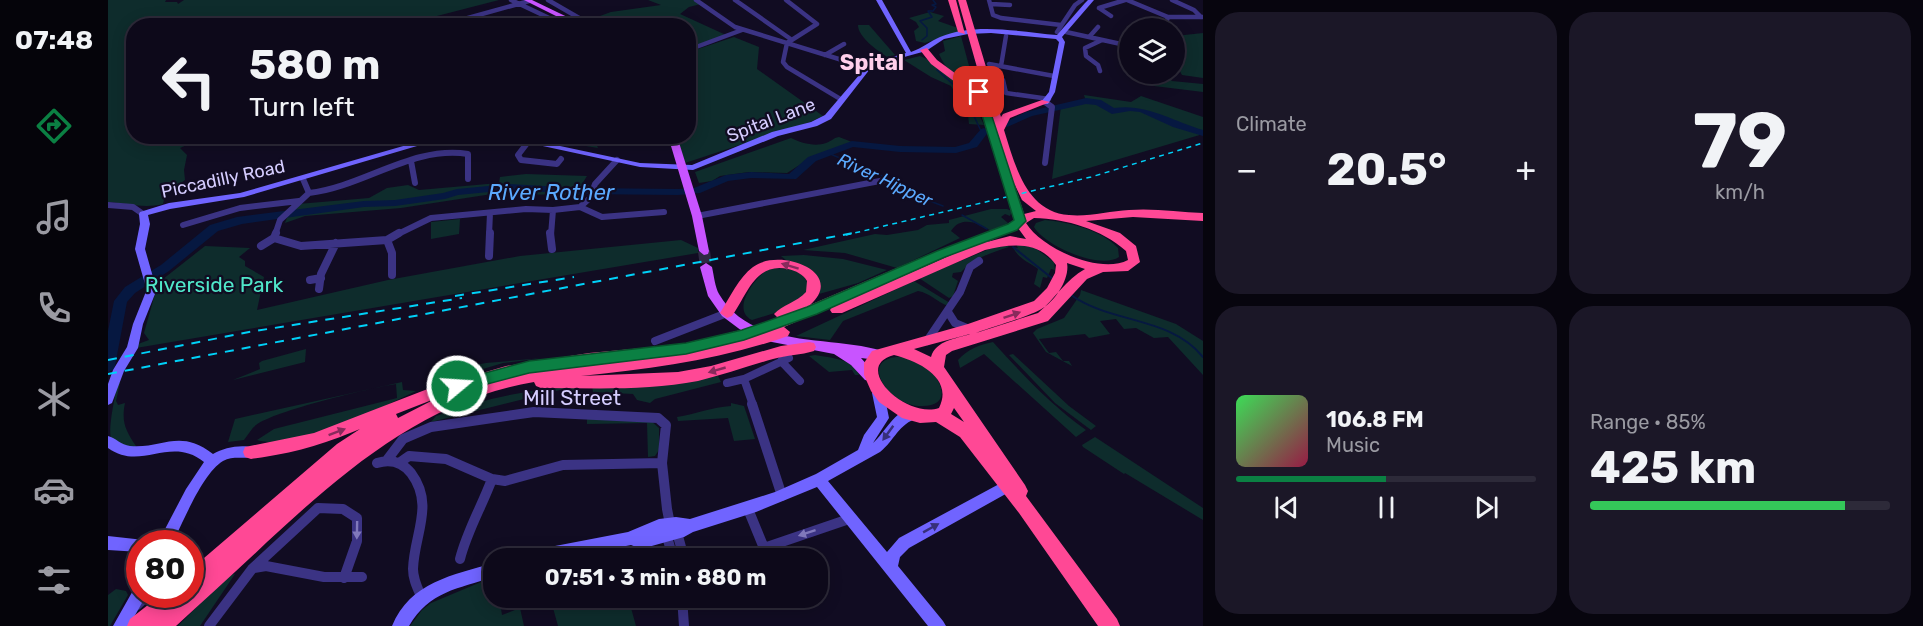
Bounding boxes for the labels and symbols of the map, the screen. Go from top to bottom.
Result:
district label: Spital [840,49,904,76]
pin [953,66,1004,117]
street label: Spital Lane [724,93,818,147]
water label: River Hipper [834,148,937,212]
street label: Piccadilly Road [159,155,287,203]
water label: River Rother [488,179,616,206]
one-way arrow [781,261,799,270]
park label: Riverside Park [145,272,284,297]
one-way arrow [1003,310,1021,320]
position arrow [425,354,489,418]
one-way arrow [708,365,727,375]
street label: Mill Street [523,385,621,410]
one-way arrow [882,425,894,441]
one-way arrow [329,427,347,437]
one-way arrow [352,521,362,540]
one-way arrow [923,523,940,533]
one-way arrow [798,529,816,539]
speed limit sign: 80 [126,530,204,608]

